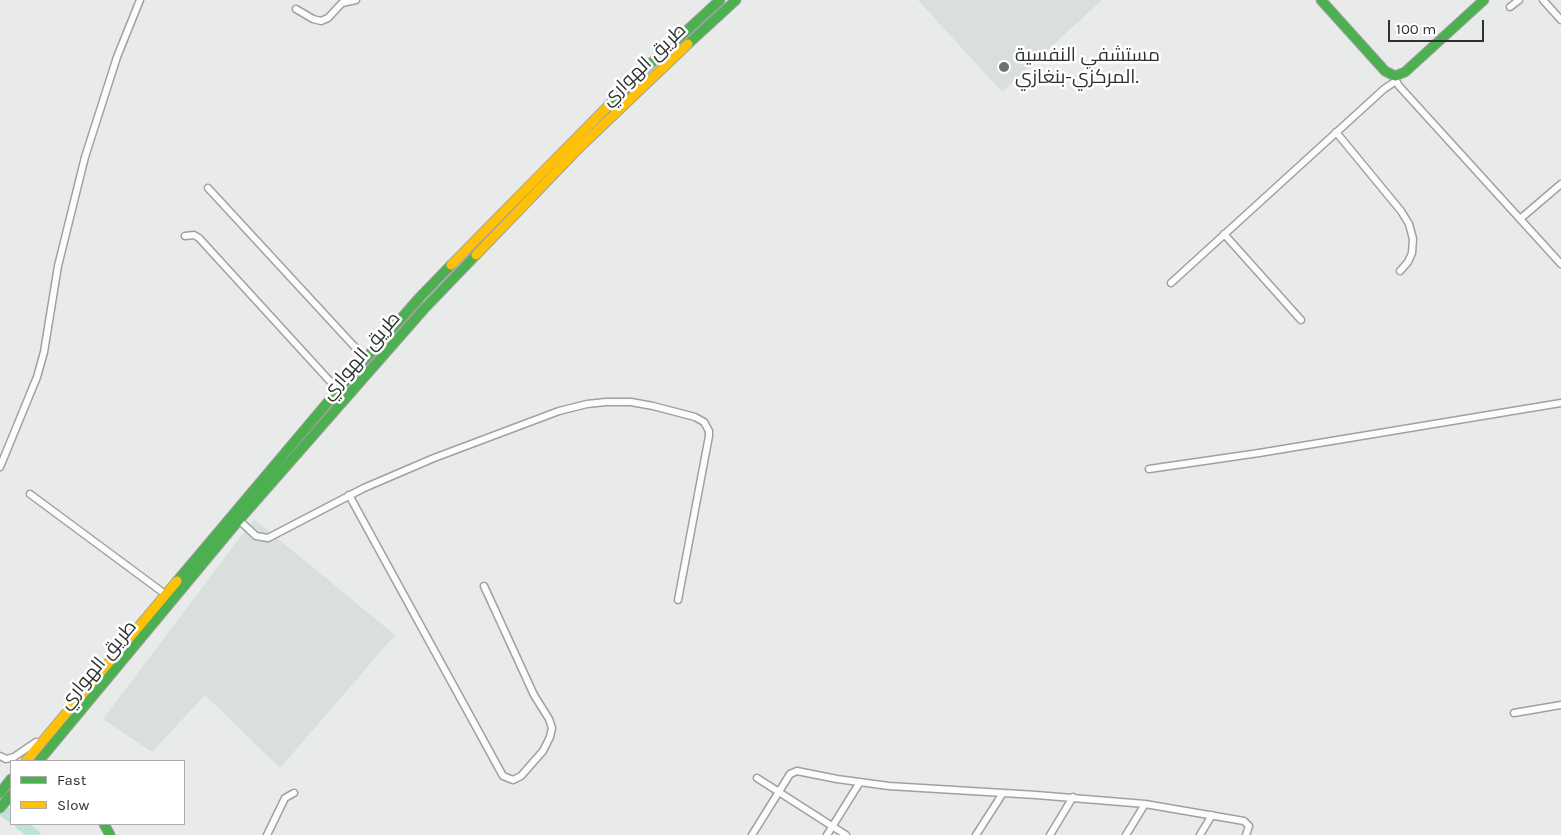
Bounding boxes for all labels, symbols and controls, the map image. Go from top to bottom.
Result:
scale bar [1391,10,1487,42]
street label: طريق الهواري [597,19,691,111]
text: 100 m [1396,20,1436,38]
place label: مستشفي النفسية المركزي-بنغازي. [1015,45,1160,89]
marker: مستشفي النفسية المركزي-بنغازي. [997,60,1011,74]
street label: طريق الهواري [317,307,405,405]
street label: طريق الهواري [54,616,142,714]
legend [10,760,185,825]
text: Fast [57,771,86,789]
text: Slow [57,796,89,814]

